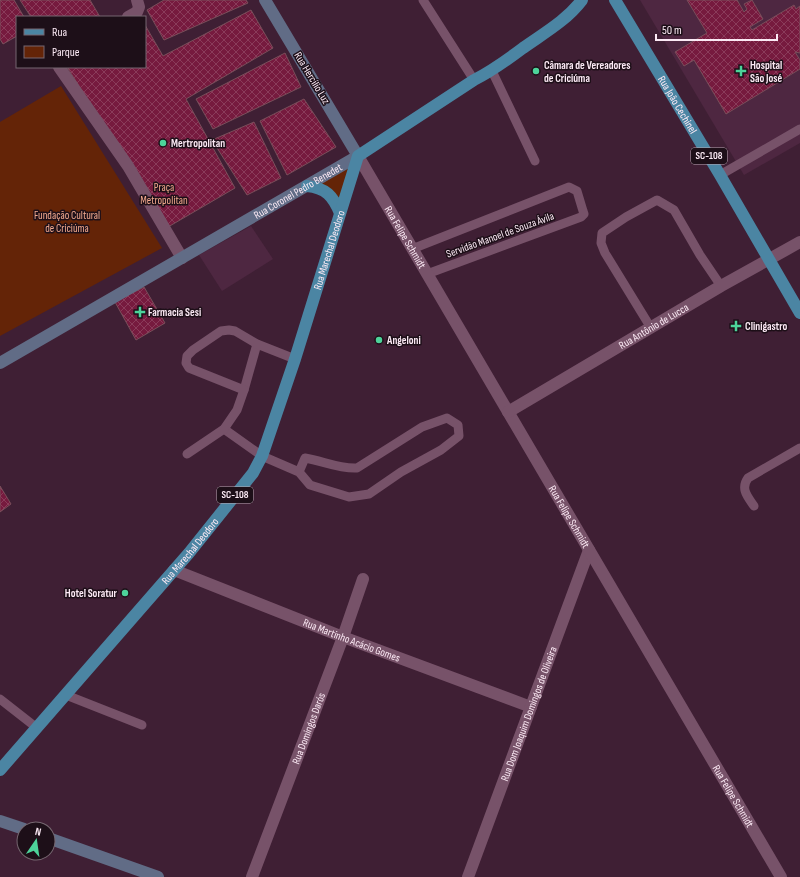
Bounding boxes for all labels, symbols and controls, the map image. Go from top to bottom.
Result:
legend [16,16,146,68]
scale bar [656,16,777,42]
text: 50 m [662,23,682,38]
text: Rua [52,25,68,40]
text: Parque [52,45,80,60]
street label: Rua Hercílio Luz [291,50,333,106]
place label: Câmara de Vereadores de Criciúma [544,59,630,85]
place label: Hospital São José [750,59,782,85]
marker: Hospital São José [735,65,747,77]
marker: Câmara de Vereadores de Criciúma [531,66,541,76]
street label: Rua João Cechinel [655,73,700,136]
place label: Mertropolitan [171,137,225,150]
marker: Mertropolitan [158,138,168,148]
road number: SC-108 [691,148,727,164]
street label: Rua Coronel Pedro Benedet [251,160,345,221]
park label: Praça Metropolitan [140,181,188,207]
street label: Rua Felipe Schmidt [382,204,429,271]
street label: Rua Marechal Deodoro [310,208,347,291]
park label: Fundação Cultural de Criciúma [34,209,100,235]
street label: Servidão Manoel de Souza Ávila [444,209,556,261]
street label: Rua Antônio de Lucca [616,300,691,352]
place label: Farmacia Sesi [148,306,201,319]
marker: Farmacia Sesi [135,307,145,317]
marker: Clinigastro [730,320,742,332]
place label: Clinigastro [745,320,788,333]
place label: Angeloni [386,334,421,347]
marker: Angeloni [374,335,384,345]
street label: Rua Felipe Schmidt [546,483,593,551]
road number: SC-108 [217,487,253,503]
street label: Rua Marechal Deodoro [159,515,221,587]
place label: Hotel Soratur [65,587,118,600]
marker: Hotel Soratur [120,588,130,598]
street label: Rua Martinho Acácio Gomes [301,615,402,664]
street label: Rua Dom Joaquim Domingos de Oliveira [498,645,559,783]
street label: Rua Domingos Darós [289,691,328,766]
street label: Rua Felipe Schmidt [710,762,757,830]
north arrow [16,821,56,861]
text: N [34,825,43,839]

